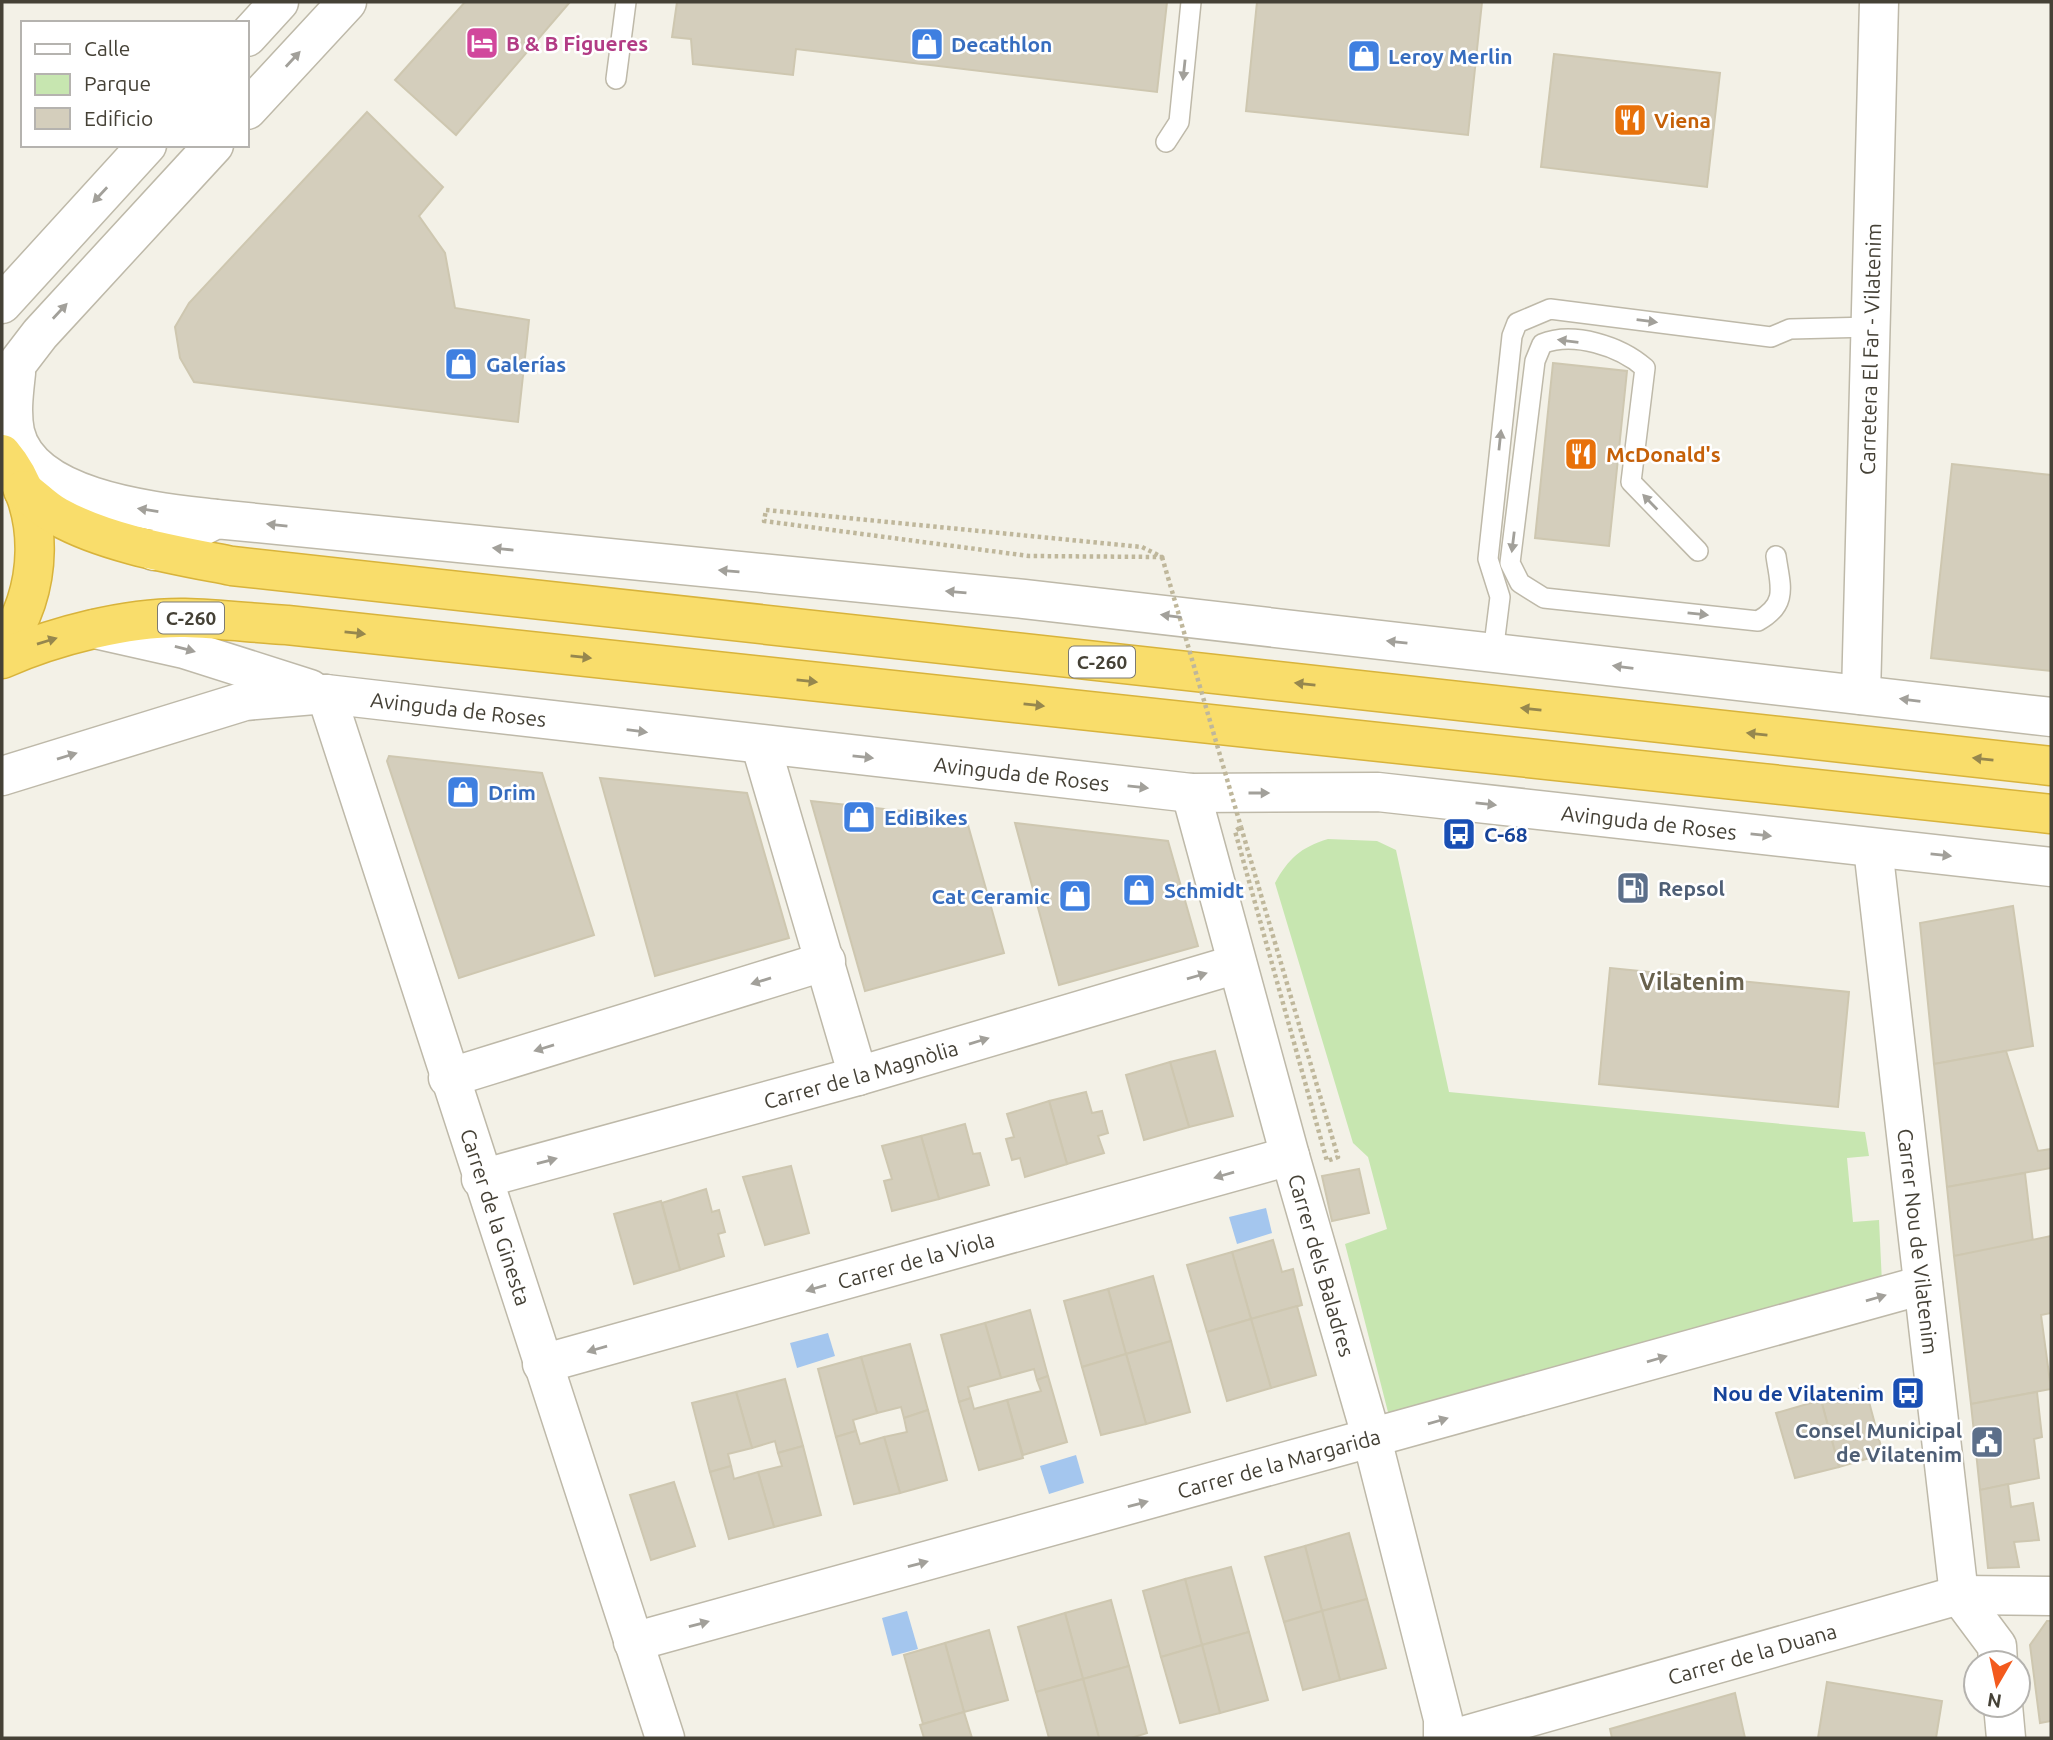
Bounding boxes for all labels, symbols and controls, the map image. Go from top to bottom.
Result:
legend [21,21,248,147]
hotel icon: B & B Figueres [463,24,501,62]
shop icon: Decathlon [908,25,946,63]
place label: B & B Figueres [506,31,648,55]
place label: Decathlon [951,32,1052,56]
text: Calle [84,36,130,60]
shop icon: Leroy Merlin [1345,37,1383,75]
place label: Leroy Merlin [1388,44,1513,68]
one-way arrow [285,50,301,68]
one-way arrow [1178,59,1189,81]
text: Parque [84,71,151,95]
restaurant icon: Viena [1611,101,1649,139]
text: Edificio [84,106,153,130]
place label: Viena [1654,108,1711,132]
one-way arrow [93,186,109,203]
street label: Carretera El Far - Vilatenim [1855,223,1885,475]
one-way arrow [52,303,68,320]
one-way arrow [1636,316,1658,327]
one-way arrow [1556,335,1578,346]
shop icon: Galerías [442,345,480,383]
place label: Galerías [486,352,566,376]
one-way arrow [1495,429,1506,451]
restaurant icon: McDonald's [1562,435,1600,473]
place label: McDonald's [1606,442,1721,466]
one-way arrow [1643,494,1659,511]
one-way arrow [137,504,159,515]
one-way arrow [265,519,287,530]
one-way arrow [1507,531,1518,553]
one-way arrow [492,543,514,554]
one-way arrow [718,565,740,576]
one-way arrow [945,587,967,598]
road number: C-260 [158,603,224,634]
one-way arrow [1688,609,1710,620]
one-way arrow [1160,611,1182,622]
one-way arrow [344,627,366,638]
one-way arrow [37,635,58,645]
one-way arrow [1386,636,1408,647]
one-way arrow [175,645,196,655]
road number: C-260 [1069,646,1135,678]
one-way arrow [570,651,592,662]
one-way arrow [1612,662,1634,673]
one-way arrow [797,676,819,687]
one-way arrow [1294,679,1316,690]
street label: Avinguda de Roses [369,687,548,731]
one-way arrow [1899,695,1921,706]
one-way arrow [1023,700,1045,711]
one-way arrow [1520,704,1542,715]
one-way arrow [626,726,648,737]
one-way arrow [1746,728,1768,739]
one-way arrow [57,750,78,760]
one-way arrow [852,752,874,763]
street label: Avinguda de Roses [933,752,1111,796]
one-way arrow [1972,753,1994,764]
shop icon: Drim [444,773,482,811]
place label: Drim [488,780,536,804]
one-way arrow [1127,782,1149,793]
one-way arrow [1249,787,1271,799]
shop icon: EdiBikes [840,798,878,836]
one-way arrow [1475,799,1497,810]
street label: Avinguda de Roses [1560,800,1738,844]
place label: EdiBikes [884,805,968,829]
bus stop icon: C-68 [1440,815,1478,853]
place label: C-68 [1484,822,1528,846]
one-way arrow [1750,830,1772,841]
one-way arrow [1930,850,1952,861]
fuel station icon: Repsol [1614,869,1652,907]
shop icon: Schmidt [1120,871,1158,909]
place label: Repsol [1658,876,1725,900]
shop icon: Cat Ceramic [1056,877,1094,915]
place label: Schmidt [1164,878,1244,902]
place label: Cat Ceramic [932,884,1050,908]
district label: Vilatenim [1639,969,1745,994]
one-way arrow [1186,970,1207,980]
one-way arrow [751,976,772,986]
street label: Carrer de la Magnòlia [761,1035,961,1113]
one-way arrow [968,1035,989,1045]
one-way arrow [533,1044,554,1054]
street label: Carrer de la Ginesta [456,1126,536,1309]
street label: Carrer Nou de Vilatenim [1893,1127,1943,1356]
one-way arrow [536,1155,558,1166]
one-way arrow [1213,1170,1235,1181]
street label: Carrer dels Baladres [1284,1171,1359,1359]
street label: Carrer de la Viola [835,1227,997,1293]
one-way arrow [805,1283,827,1294]
one-way arrow [1865,1292,1887,1303]
one-way arrow [586,1344,608,1355]
one-way arrow [1647,1354,1668,1364]
bus stop icon: Nou de Vilatenim [1889,1374,1927,1412]
place label: Nou de Vilatenim [1712,1381,1884,1405]
one-way arrow [1427,1415,1449,1426]
place label: Consel Municipal de Vilatenim [1795,1418,1962,1466]
public building icon: Consel Municipal de Vilatenim [1968,1423,2006,1461]
street label: Carrer de la Margarida [1174,1424,1383,1503]
one-way arrow [1127,1498,1149,1509]
one-way arrow [907,1558,929,1569]
one-way arrow [688,1618,710,1629]
street label: Carrer de la Duana [1665,1618,1839,1689]
north arrow [1962,1649,2032,1719]
text: N [1986,1689,2003,1713]

